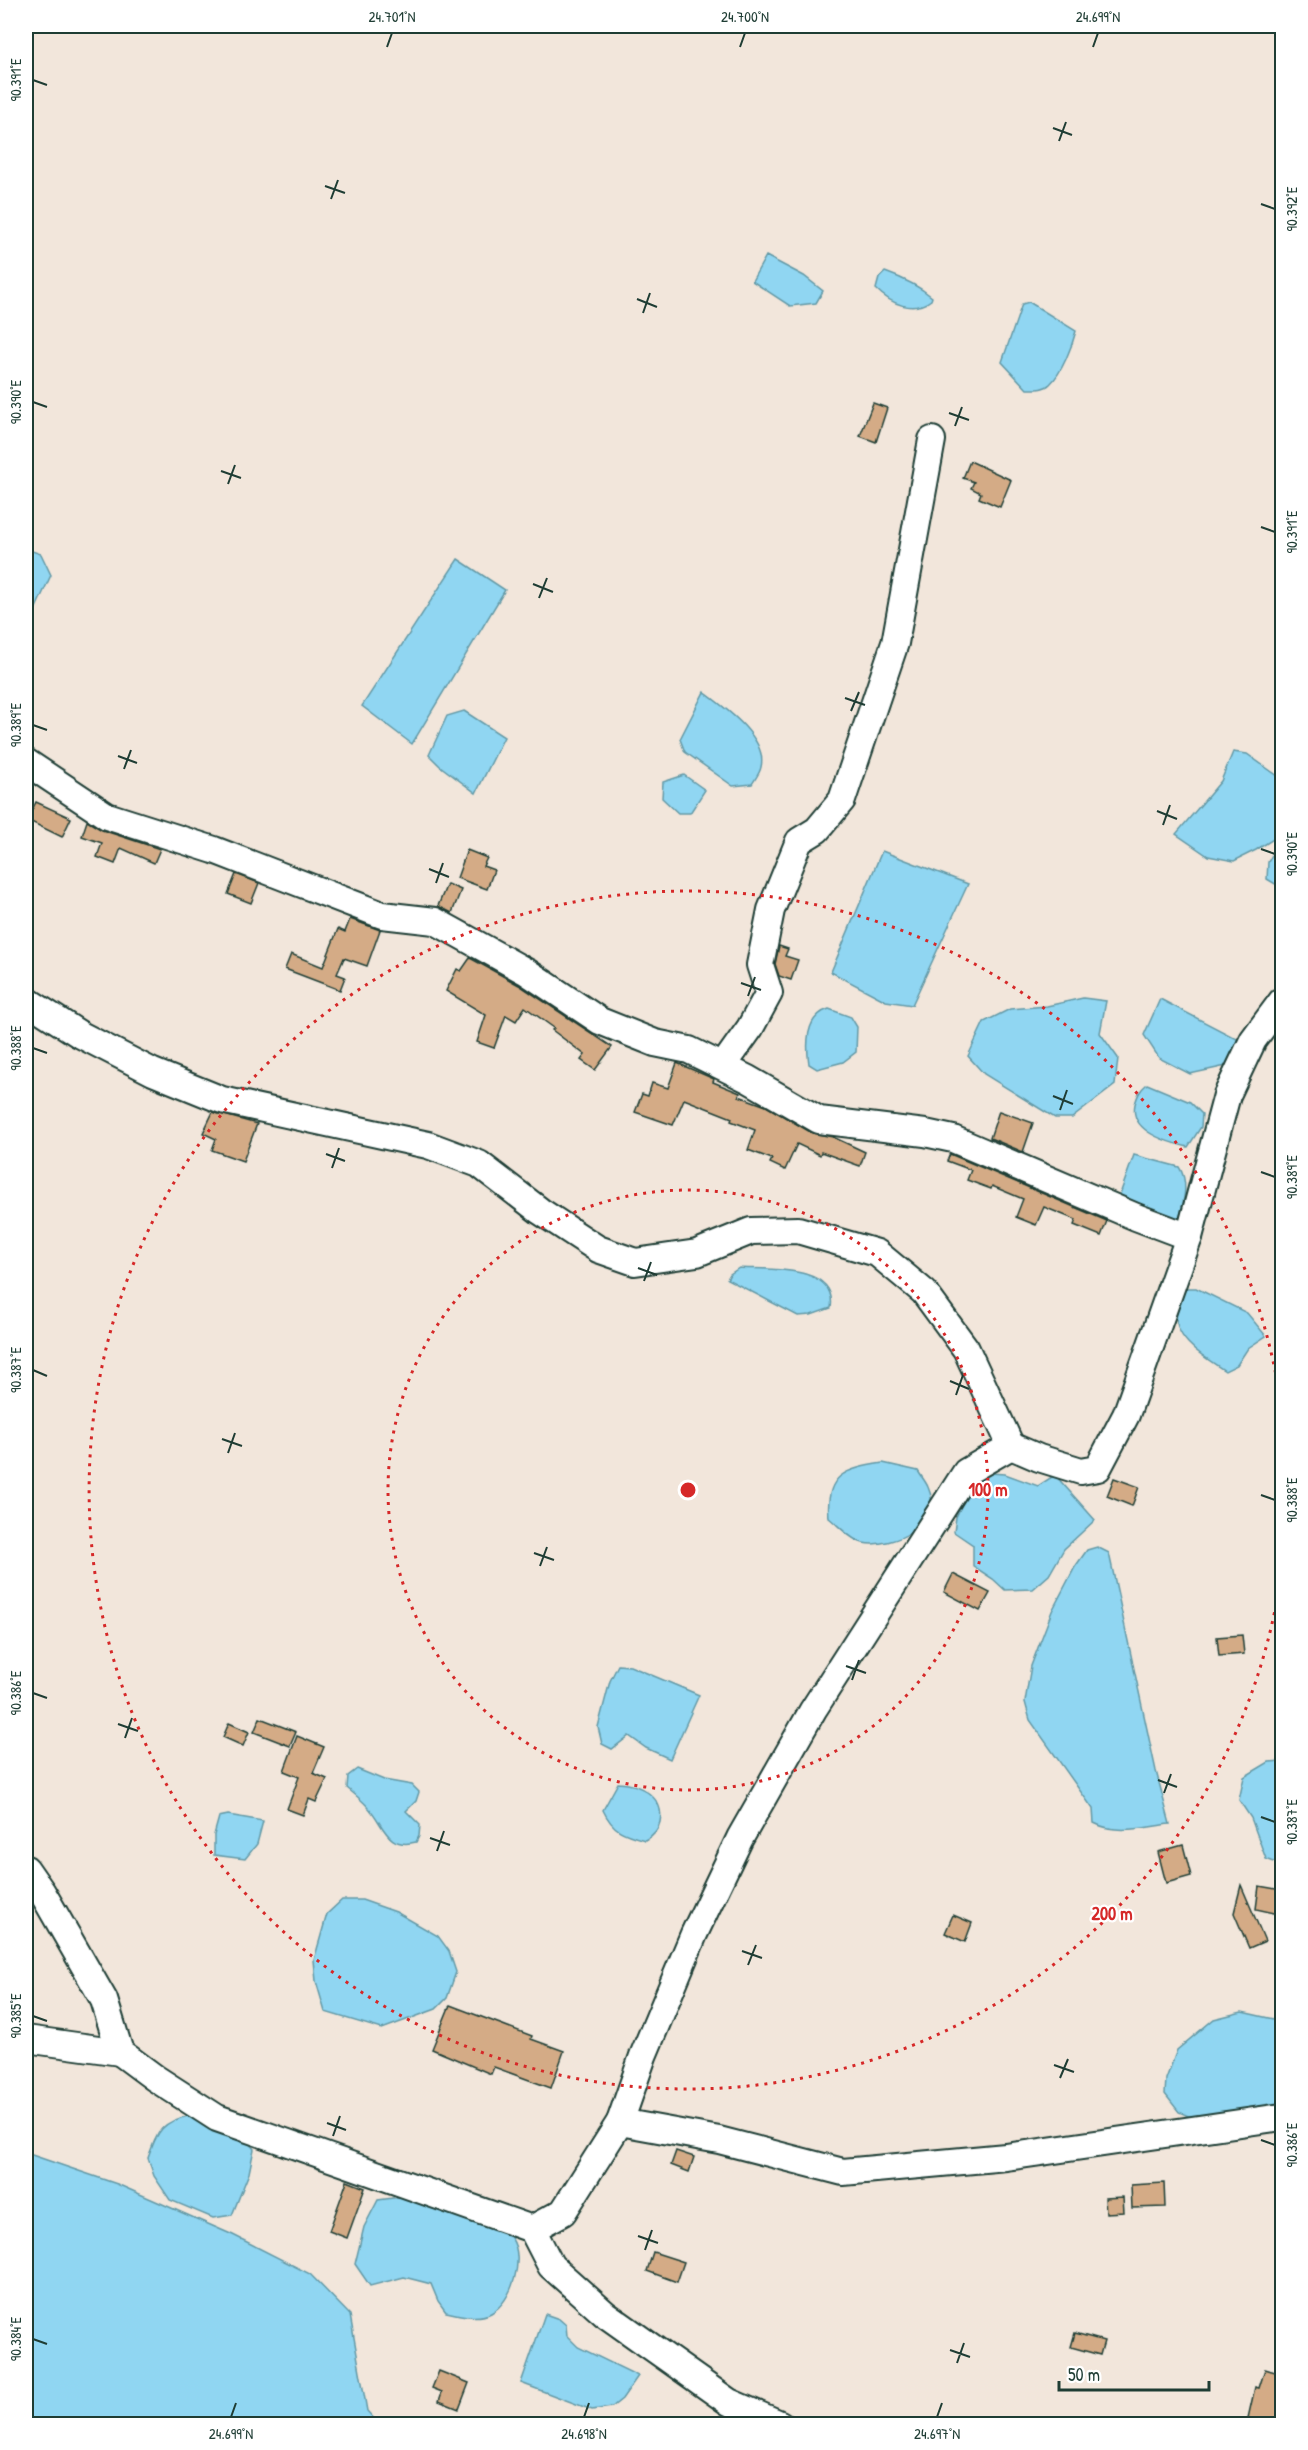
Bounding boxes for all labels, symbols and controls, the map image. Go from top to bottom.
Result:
text: 24.701°N [369,6,415,27]
text: 24.700°N [721,6,769,27]
text: 24.699°N [1076,6,1120,27]
text: 90.391°E [5,58,26,102]
text: 90.392°E [1281,186,1302,231]
text: 90.390°E [5,379,26,424]
text: 90.391°E [1281,510,1302,554]
text: 90.389°E [5,702,26,747]
text: 90.390°E [1281,831,1302,876]
text: 90.388°E [5,1025,26,1071]
text: 90.389°E [1281,1154,1302,1199]
text: 90.387°E [5,1347,26,1393]
text: 100 m [968,1477,1008,1502]
text: 90.388°E [1281,1477,1302,1523]
centre of rings [678,1480,698,1500]
text: 90.386°E [5,1670,26,1715]
text: 90.387°E [1281,1799,1302,1845]
text: 200 m [1092,1901,1132,1926]
text: 90.385°E [5,1993,26,2039]
text: 90.386°E [1281,2122,1302,2167]
text: 90.384°E [5,2316,26,2361]
scale bar [1059,2354,1209,2392]
text: 50 m [1068,2362,1100,2387]
text: 24.699°N [209,2423,253,2444]
text: 24.698°N [561,2423,607,2444]
text: 24.697°N [914,2423,960,2444]

